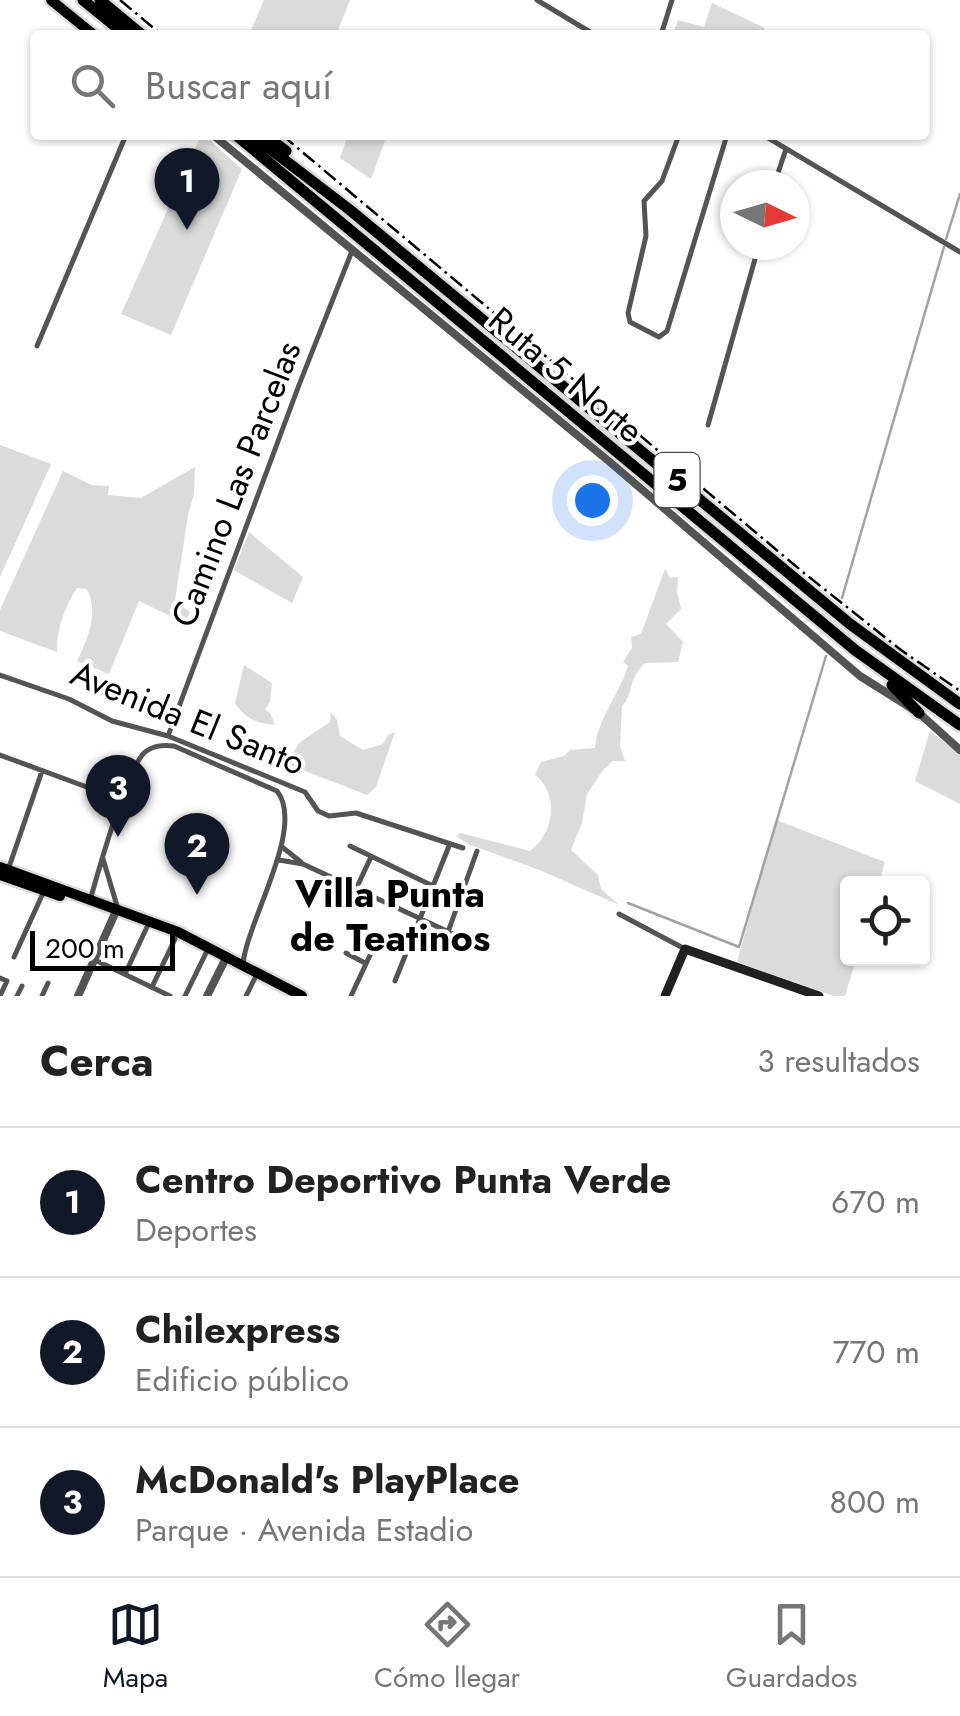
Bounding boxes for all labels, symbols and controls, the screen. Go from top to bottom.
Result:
search box [30,30,930,140]
icon: search [65,58,120,113]
text: Buscar aquí [145,58,332,113]
pin: 1 [154,148,220,230]
north arrow [720,170,810,260]
street label: Ruta 5 Norte [478,295,654,455]
street label: Camino Las Parcelas [158,334,314,634]
road number: 5 [654,453,700,507]
your location [567,475,618,526]
street label: Avenida El Santo [63,648,313,788]
pin: 3 [86,754,150,837]
pin: 2 [164,812,230,895]
district label: Villa Punta de Teatinos [290,866,490,965]
map controls [840,876,930,966]
button: locate [840,876,930,966]
scale bar [30,926,175,970]
text: 200 m [45,928,125,969]
text: Cerca [40,1031,154,1092]
text: 3 resultados [757,1038,920,1084]
text: Centro Deportivo Punta Verde [135,1152,671,1207]
text: 1 [64,1179,81,1225]
text: 670 m [831,1179,920,1225]
text: Deportes [135,1207,257,1253]
text: Chilexpress [135,1302,340,1357]
text: 2 [62,1329,83,1375]
text: 770 m [833,1329,920,1375]
text: Edificio público [135,1357,349,1403]
text: McDonald's PlayPlace [135,1452,520,1507]
text: 3 [63,1479,82,1525]
text: 800 m [830,1479,920,1525]
text: Parque · Avenida Estadio [135,1507,473,1553]
tab: Mapa [103,1597,168,1698]
tab: Cómo llegar [374,1597,520,1698]
tab: Guardados [726,1597,857,1698]

